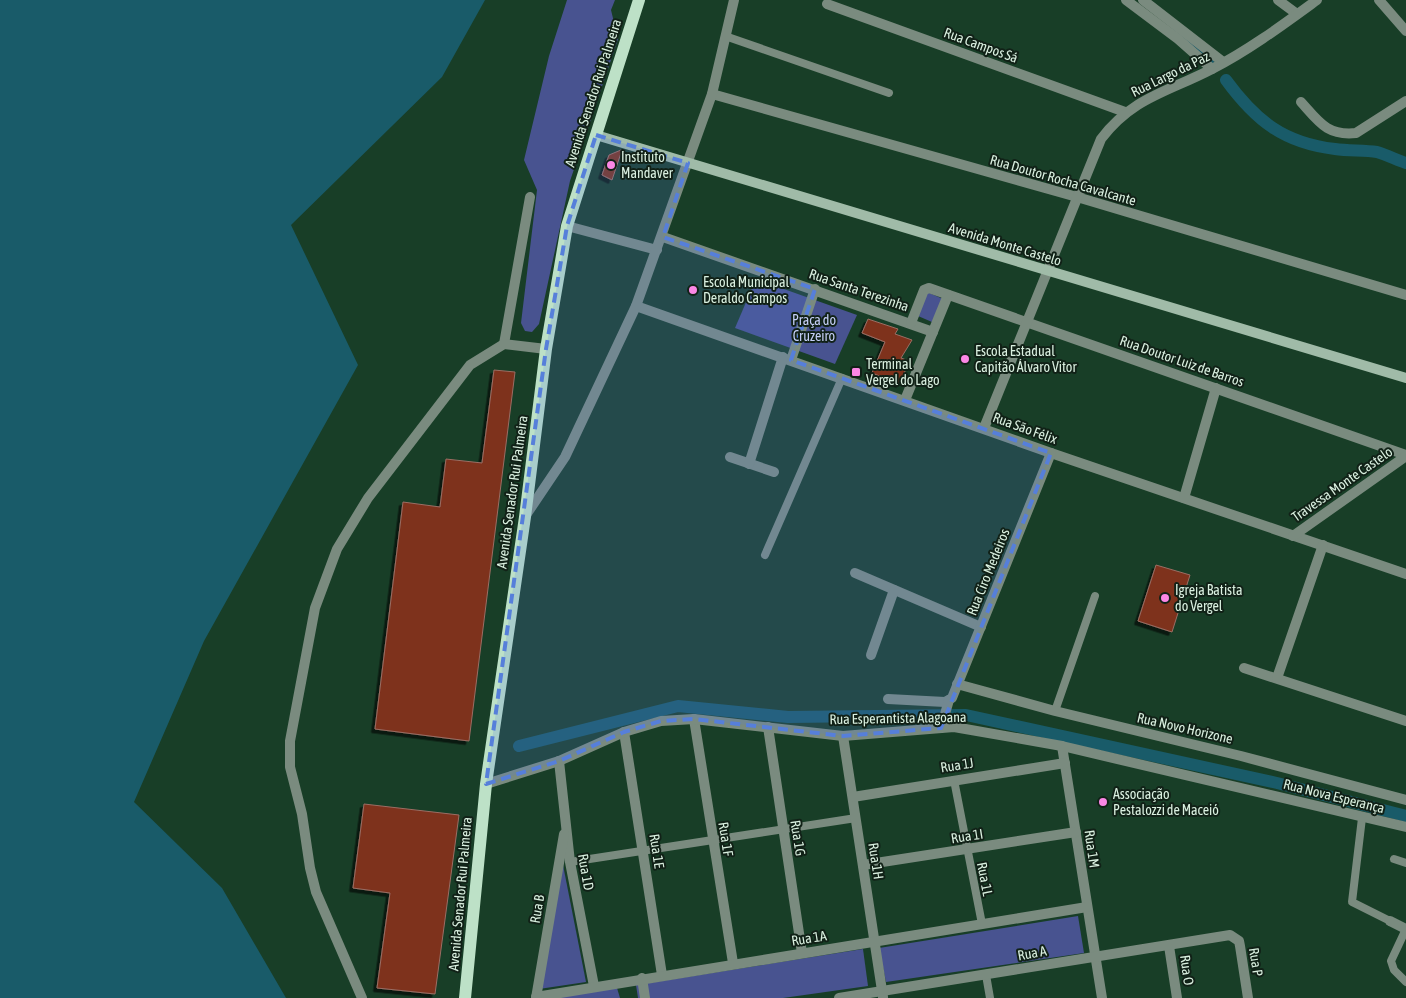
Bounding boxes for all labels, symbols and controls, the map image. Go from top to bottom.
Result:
street label: Avenida Senador Rui Palmeira [562,17,624,169]
street label: Rua Campos Sá [942,24,1020,66]
street label: Rua Largo da Paz [1128,48,1212,100]
place label: Instituto Mandaver [621,149,674,181]
street label: Rua Doutor Rocha Cavalcante [988,151,1138,209]
marker: Instituto Mandaver [605,159,617,171]
street label: Avenida Monte Castelo [947,219,1063,269]
street label: Rua Santa Terezinha [807,265,911,315]
place label: Escola Municipal Deraldo Campos [703,274,790,306]
marker: Escola Municipal Deraldo Campos [687,284,699,296]
park label: Praça do Cruzeiro [792,312,836,344]
street label: Rua Doutor Luiz de Barros [1118,332,1246,390]
place label: Escola Estadual Capitão Álvaro Vitor [975,343,1077,375]
marker: Escola Estadual Capitão Álvaro Vitor [959,353,971,365]
place label: Terminal Vergel do Lago [866,356,940,388]
marker: Terminal Vergel do Lago [850,366,862,378]
street label: Rua São Félix [991,409,1060,447]
street label: Avenida Senador Rui Palmeira [493,414,531,570]
street label: Travessa Monte Castelo [1289,443,1395,525]
street label: Rua Ciro Medeiros [963,526,1013,618]
place label: Igreja Batista do Vergel [1175,582,1243,614]
marker: Igreja Batista do Vergel [1159,592,1171,604]
street label: Rua Esperantista Alagoana [829,709,967,727]
street label: Rua Novo Horizone [1136,709,1234,747]
street label: Rua 1J [939,754,975,776]
street label: Rua Nova Esperança [1282,776,1386,816]
place label: Associação Pestalozzi de Maceió [1113,786,1219,818]
marker: Associação Pestalozzi de Maceió [1097,796,1109,808]
street label: Avenida Senador Rui Palmeira [445,816,475,972]
street label: Rua 1G [787,819,809,857]
street label: Rua 1F [715,821,737,858]
street label: Rua 1I [950,826,984,846]
street label: Rua 1M [1081,829,1103,869]
street label: Rua 1E [646,833,668,869]
street label: Rua 1H [865,842,887,880]
street label: Rua 1D [575,853,597,892]
street label: Rua 1L [974,861,996,898]
street label: Rua B [527,893,547,925]
street label: Rua 1A [790,927,828,949]
street label: Rua A [1016,943,1048,963]
street label: Rua P [1246,946,1266,978]
street label: Rua O [1177,954,1197,986]

